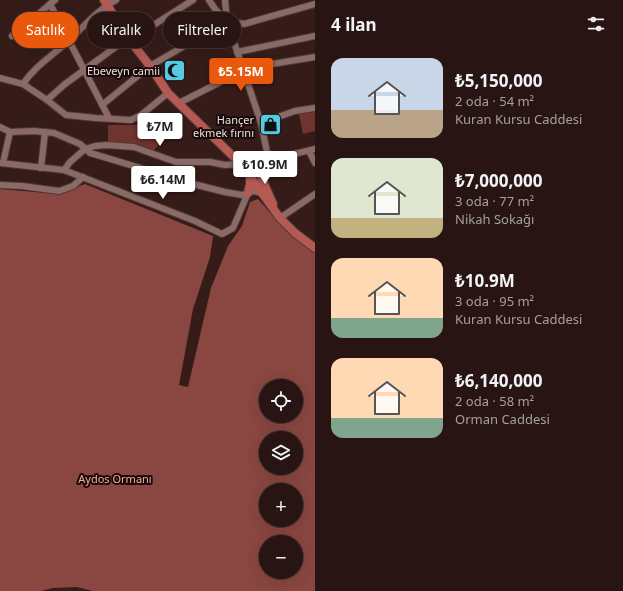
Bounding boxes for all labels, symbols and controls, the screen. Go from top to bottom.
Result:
chip: Satılık [12,12,79,48]
chip: Kiralık [87,12,155,48]
chip: Filtreler [163,12,241,48]
text: 4 ilan [331,13,377,36]
icon: filters [585,13,607,35]
mosque icon: Ebeveyn camii [162,57,188,83]
pin: ₺5.15M [208,58,274,92]
text: ₺5.15M [218,62,264,80]
place label: Ebeveyn camii [87,63,160,78]
text: ₺5,150,000 [455,69,542,92]
icon: home [363,74,411,122]
text: 2 oda · 54 m² [455,92,534,110]
text: Kuran Kursu Caddesi [455,110,582,128]
place label: Hançer ekmek fırını [193,112,254,140]
shop icon: Hançer ekmek fırını [257,112,283,138]
pin: ₺7M [141,113,179,147]
text: ₺7M [146,117,174,135]
pin: ₺10.9M [232,151,298,185]
text: ₺10.9M [242,155,288,173]
pin: ₺6.14M [130,166,196,200]
text: ₺7,000,000 [455,169,542,192]
text: ₺6.14M [140,170,186,188]
icon: home [363,174,411,222]
text: 3 oda · 77 m² [455,192,534,210]
text: Nikah Sokağı [455,210,534,228]
text: ₺10.9M [455,269,515,292]
icon: home [363,274,411,322]
text: 3 oda · 95 m² [455,292,534,310]
text: Kuran Kursu Caddesi [455,310,582,328]
text: ₺6,140,000 [455,369,542,392]
icon: home [363,374,411,422]
map controls [259,379,303,579]
button: locate [259,379,303,423]
text: 2 oda · 58 m² [455,392,534,410]
text: Orman Caddesi [455,410,550,428]
button: layers [259,431,303,475]
park label: Aydos Ormanı [78,471,152,486]
button: + [259,483,303,527]
button: − [259,535,303,579]

